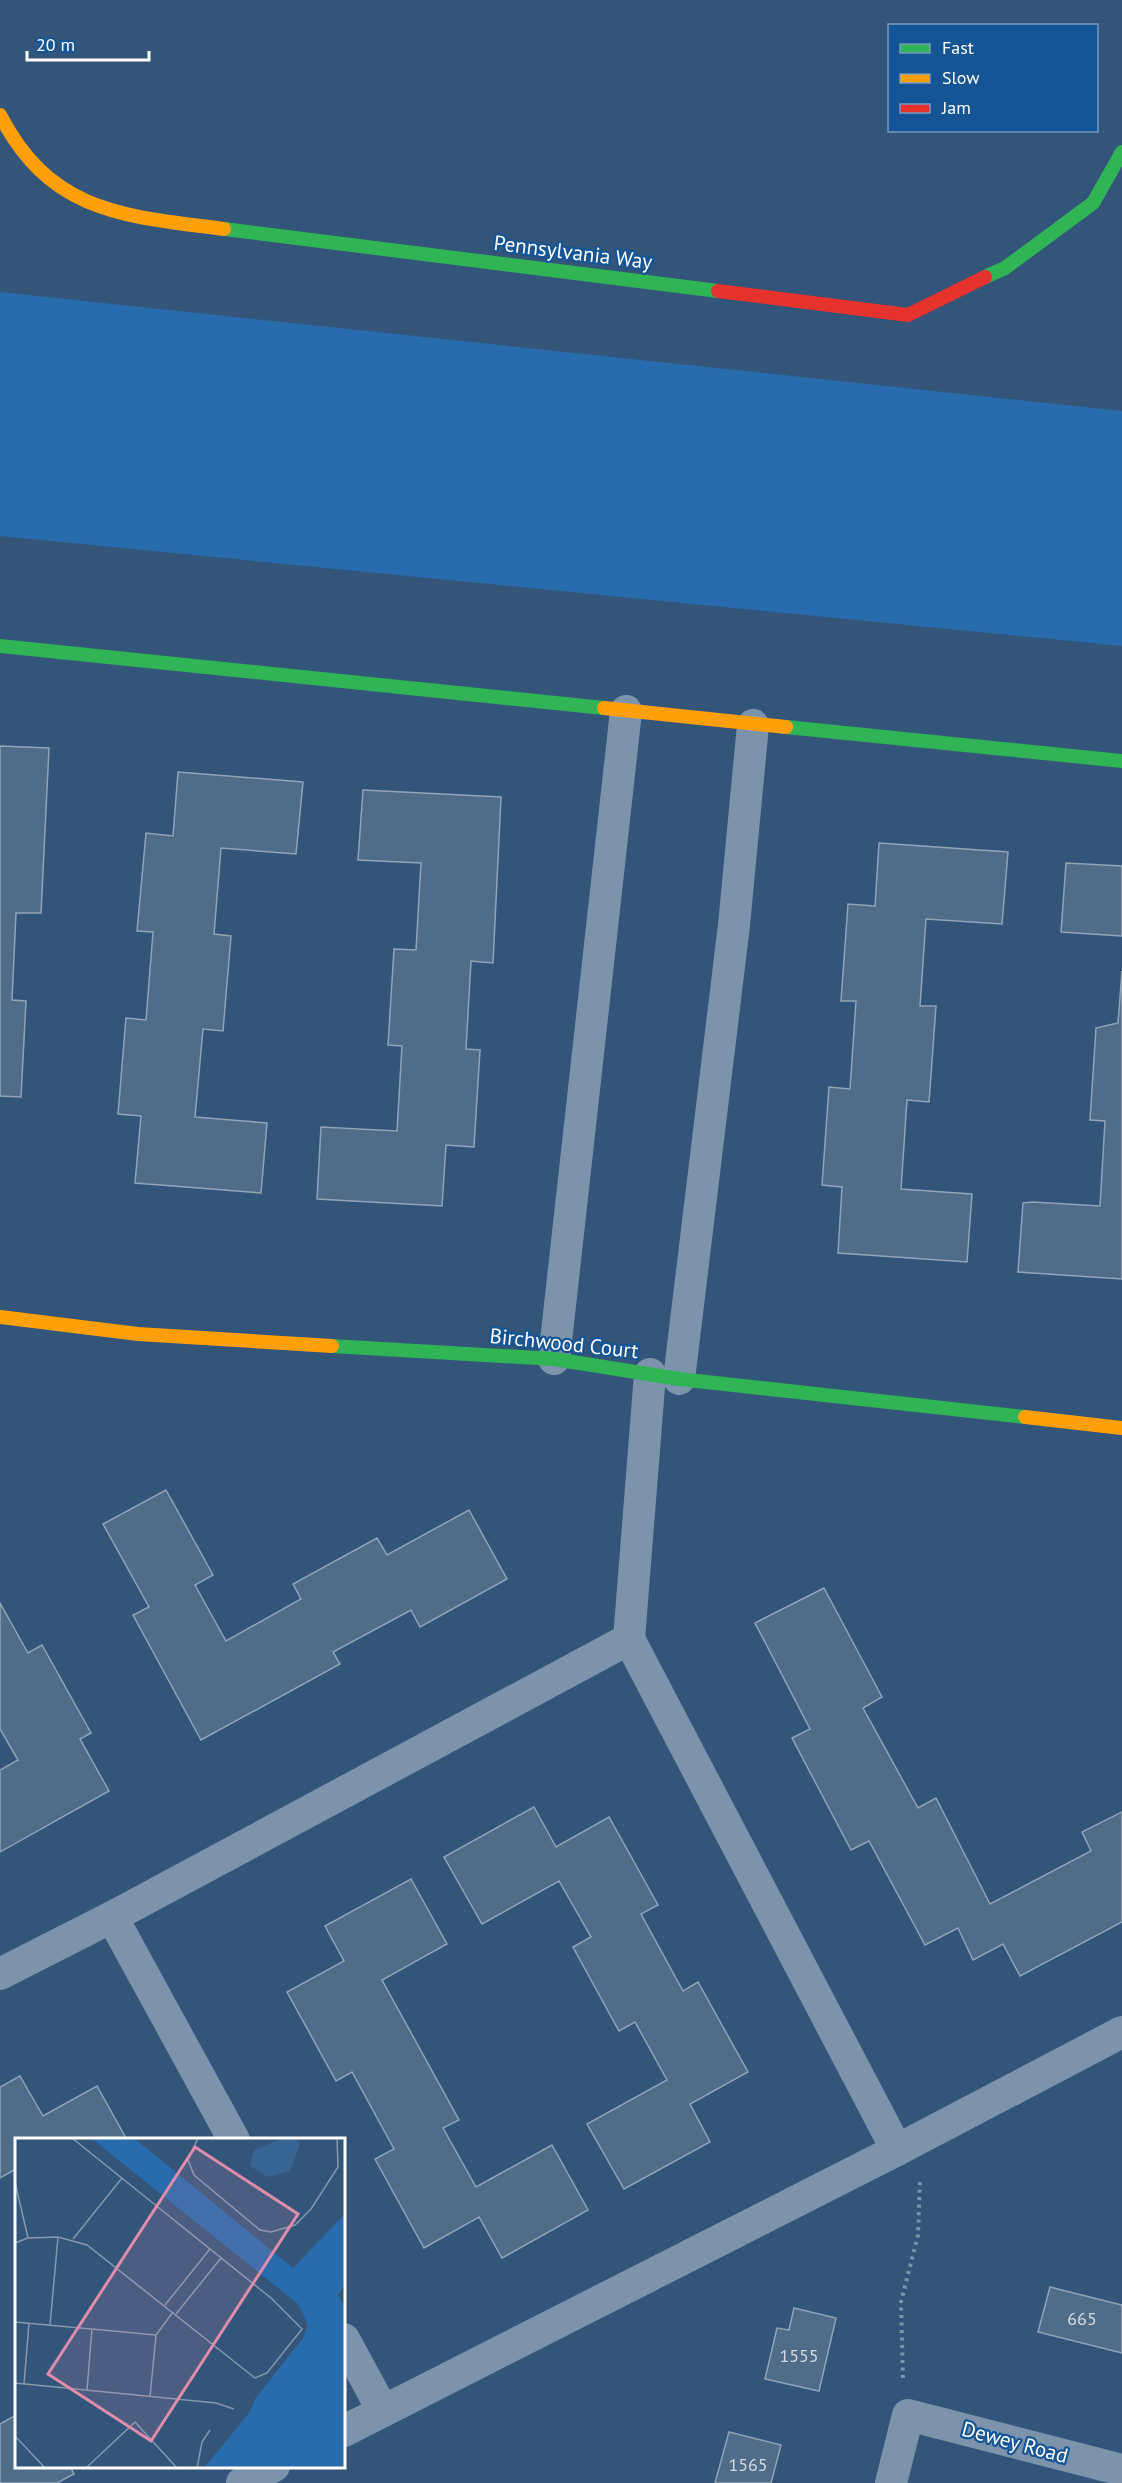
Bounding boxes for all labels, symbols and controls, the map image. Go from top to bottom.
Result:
scale bar [27,24,148,62]
legend [888,24,1098,132]
text: 20 m [36,33,75,56]
text: Fast [942,36,974,59]
text: Slow [942,66,980,89]
text: Jam [941,96,971,119]
street label: Pennsylvania Way [492,229,654,275]
street label: Birchwood Court [488,1322,640,1364]
inset map [15,2138,345,2468]
house number: 665 [1067,2307,1097,2330]
house number: 1555 [779,2344,819,2367]
street label: Dewey Road [959,2415,1071,2469]
house number: 1565 [728,2453,768,2476]

